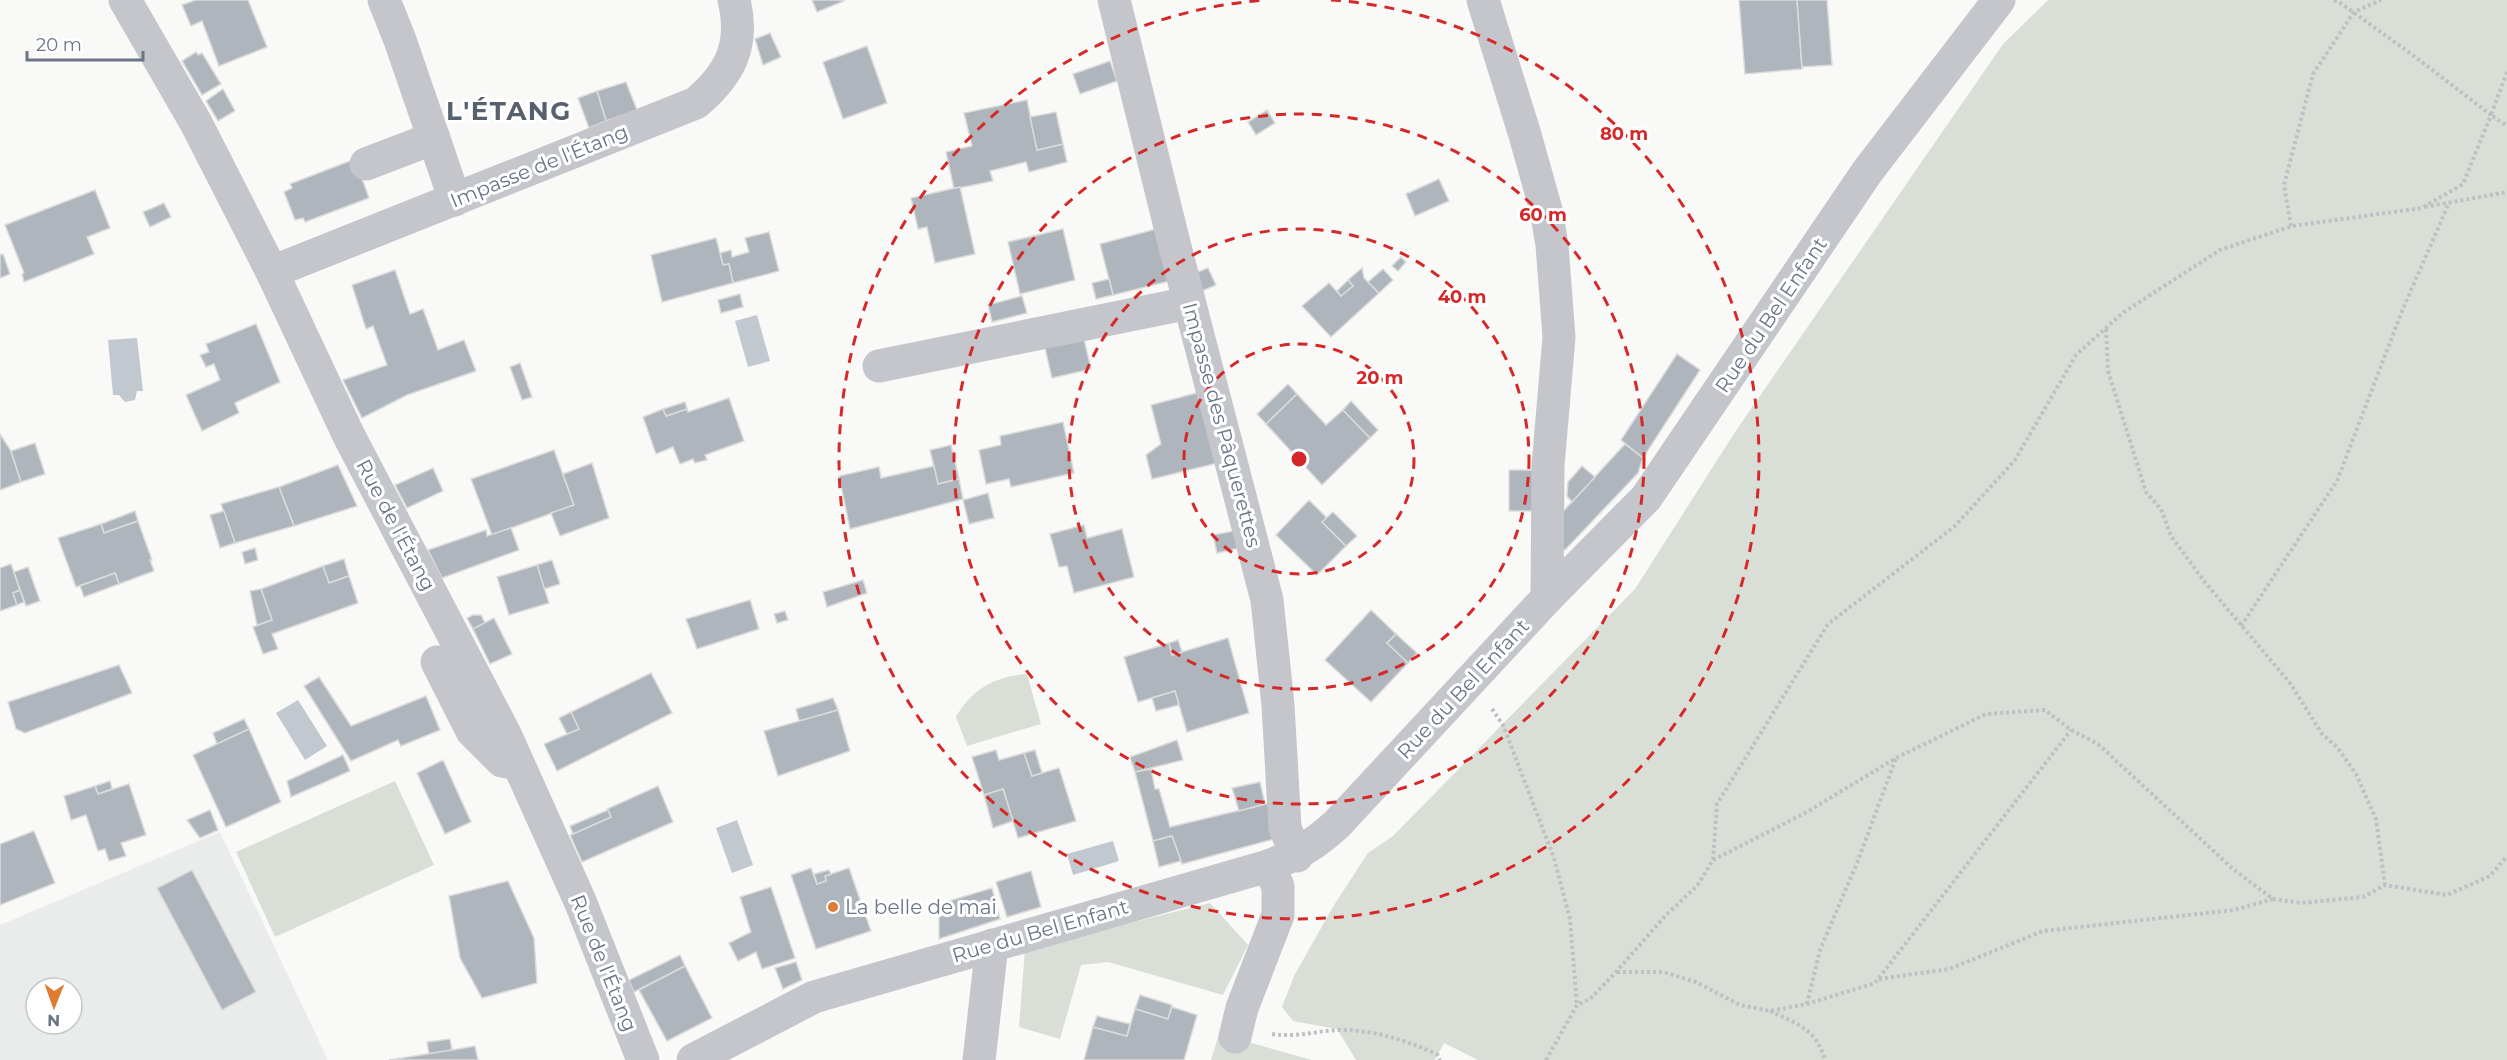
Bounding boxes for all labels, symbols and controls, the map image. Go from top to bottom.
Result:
scale bar [27,24,142,62]
text: 20 m [36,34,82,56]
district label: L'ÉTANG [446,95,572,127]
street label: Impasse de l'Étang [447,119,631,213]
text: 80 m [1600,123,1648,145]
text: 60 m [1519,204,1567,226]
street label: Rue du Bel Enfant [1710,233,1832,397]
text: 40 m [1438,286,1486,308]
street label: Impasse des Pâquerettes [1178,300,1266,550]
text: 20 m [1357,367,1403,389]
centre of rings [1289,449,1309,469]
street label: Rue de l'Étang [351,455,441,595]
street label: Rue du Bel Enfant [1392,614,1534,764]
street label: Rue de l'Étang [566,891,642,1035]
street label: Rue du Bel Enfant [949,894,1131,968]
place label: La belle de mai [845,895,997,919]
marker: La belle de mai [826,900,840,914]
north arrow [24,976,84,1036]
text: N [47,1011,60,1030]

